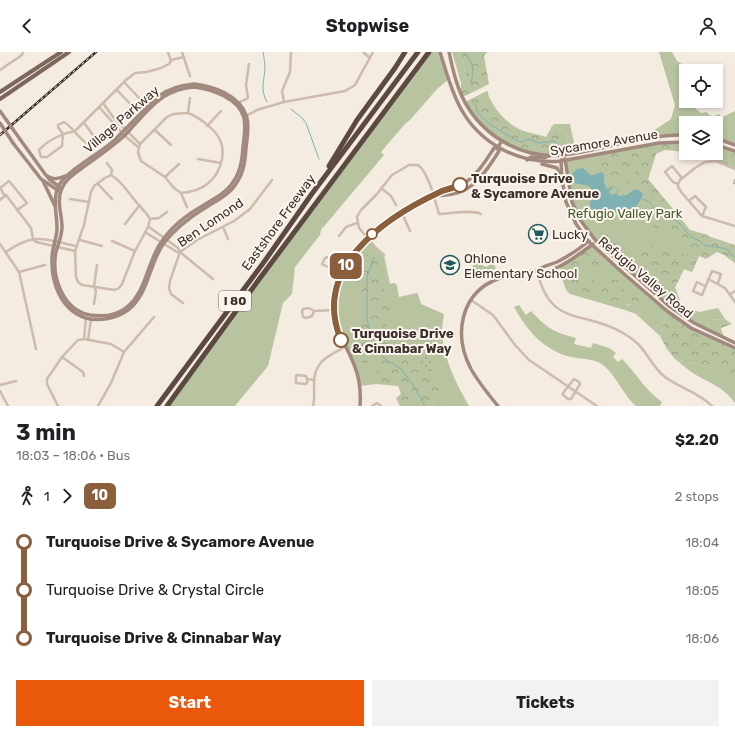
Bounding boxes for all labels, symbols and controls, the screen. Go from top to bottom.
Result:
icon: back [16,15,38,37]
text: Stopwise [326,15,409,37]
icon: person [697,15,719,37]
map controls [679,64,723,160]
button: locate [679,64,723,108]
street label: Village Parkway [81,83,163,157]
button: layers [679,116,723,160]
street label: Sycamore Avenue [549,127,659,158]
street label: Eastshore Freeway [239,171,318,273]
place label: Turquoise Drive & Sycamore Avenue [471,171,599,201]
marker: Turquoise Drive & Sycamore Avenue [452,177,468,193]
street label: Ben Lomond [174,195,246,250]
park label: Refugio Valley Park [567,206,683,222]
supermarket icon: Lucky [527,223,549,245]
place label: Lucky [552,227,588,242]
unlabelled marker [366,228,378,240]
street label: Refugio Valley Road [595,233,696,322]
place label: Ohlone Elementary School [464,251,577,281]
line badge: 10 [328,253,364,279]
school or university icon: Ohlone Elementary School [439,254,461,276]
text: 10 [338,257,354,274]
road number: I 80 [219,291,251,311]
place label: Turquoise Drive & Cinnabar Way [352,326,454,356]
marker: Turquoise Drive & Cinnabar Way [333,332,349,348]
text: 3 min [16,419,76,446]
text: $2.20 [675,431,719,449]
text: 18:03 – 18:06 · Bus [16,448,130,463]
icon: walk [16,485,38,507]
icon: forward [56,485,78,507]
text: 10 [92,487,108,504]
text: 1 [44,489,50,504]
text: 2 stops [675,489,719,504]
text: Turquoise Drive & Sycamore Avenue [46,533,314,551]
text: 18:04 [686,535,719,550]
text: Turquoise Drive & Crystal Circle [46,581,264,599]
text: 18:05 [686,583,719,598]
text: Turquoise Drive & Cinnabar Way [46,629,282,647]
text: 18:06 [686,631,719,646]
button: Start [16,680,364,726]
button: Tickets [372,680,719,726]

